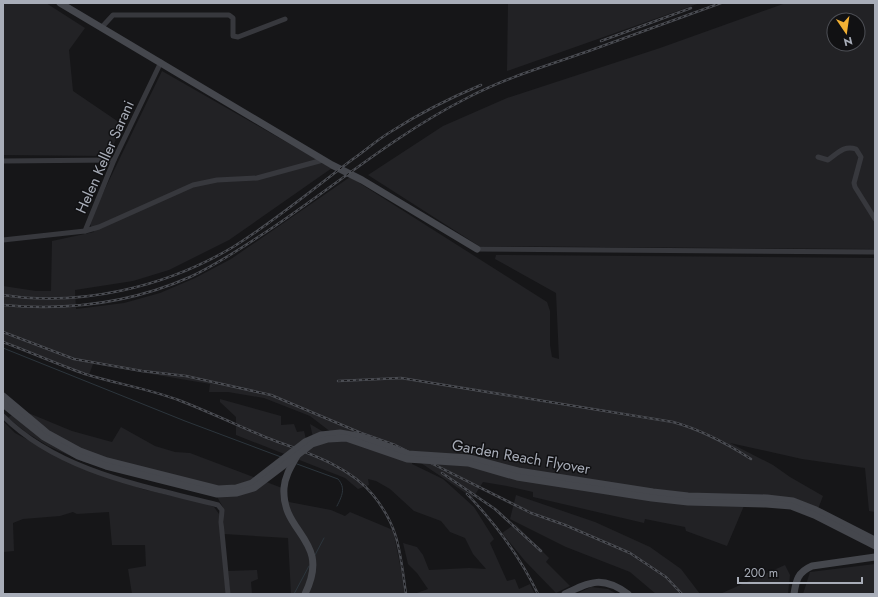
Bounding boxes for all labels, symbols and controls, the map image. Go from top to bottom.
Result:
north arrow [826,12,866,52]
text: N [842,33,854,51]
street label: Helen Keller Sarani [70,97,140,217]
street label: Garden Reach Flyover [450,434,593,480]
scale bar [738,559,862,585]
text: 200 m [744,564,778,582]

